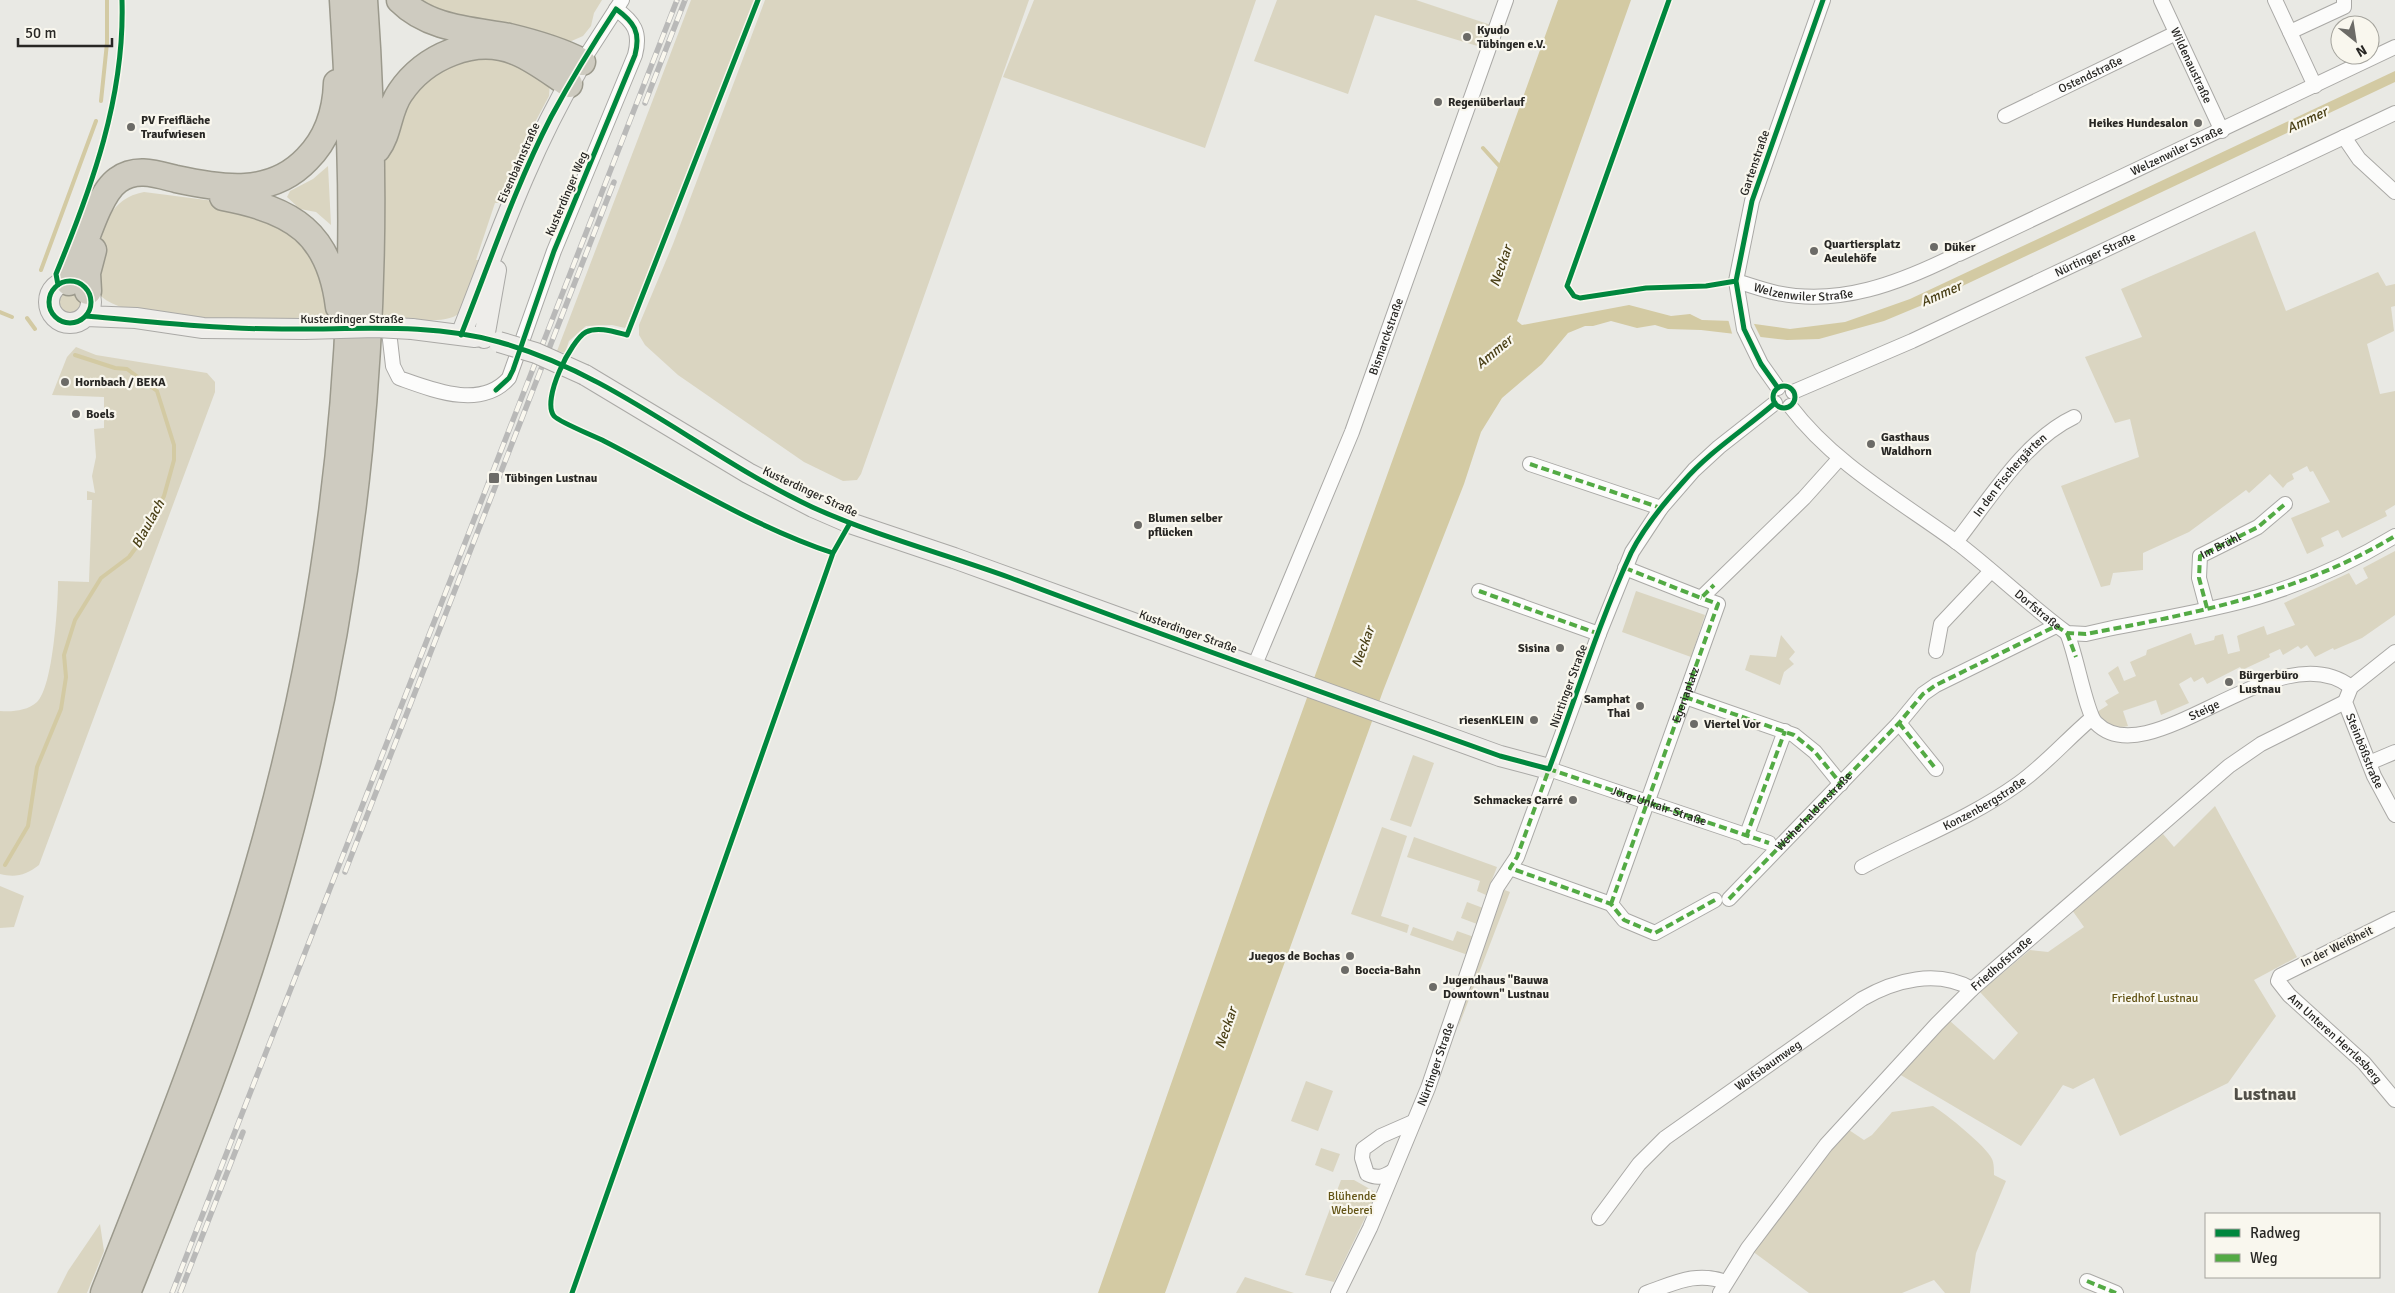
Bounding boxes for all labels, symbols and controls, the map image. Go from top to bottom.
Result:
scale bar [18,15,111,47]
north arrow [2330,15,2380,65]
place label: Kyudo Tübingen e.V. [1477,23,1546,52]
text: 50 m [25,24,56,42]
street label: Wildenaustraße [2167,25,2215,106]
marker: Kyudo Tübingen e.V. [1461,31,1473,43]
text: N [2353,41,2370,61]
street label: Ostendstraße [2056,53,2125,96]
place label: Regenüberlauf [1448,95,1525,110]
marker: Regenüberlauf [1432,96,1444,108]
water label: Ammer [2284,102,2332,137]
place label: PV Freifläche Traufwiesen [141,113,210,142]
place label: Heikes Hundesalon [2088,116,2188,131]
marker: Heikes Hundesalon [2192,117,2204,129]
street label: Eisenbahnstraße [495,120,543,206]
marker: PV Freifläche Traufwiesen [125,121,137,133]
street label: Welzenwiler Straße [2128,122,2225,179]
street label: Gartenstraße [1737,128,1773,198]
street label: Kusterdinger Weg [542,149,592,239]
street label: Nürtinger Straße [2052,229,2138,280]
place label: Quartiersplatz Aeulehöfe [1824,237,1901,266]
place label: Düker [1944,240,1976,255]
water label: Neckar [1486,241,1517,289]
marker: Düker [1928,241,1940,253]
marker: Quartiersplatz Aeulehöfe [1808,245,1820,257]
water label: Ammer [1918,277,1966,311]
street label: Welzenwiler Straße [1752,279,1854,304]
street label: Bismarckstraße [1365,296,1407,377]
street label: Kusterdinger Straße [300,312,404,327]
water label: Ammer [1472,330,1517,372]
place label: Hornbach / BEKA [75,375,166,390]
marker: Hornbach / BEKA [59,376,71,388]
place label: Boels [86,407,115,422]
marker: Boels [70,408,82,420]
place label: Gasthaus Waldhorn [1881,430,1932,459]
street label: In den Fischergärten [1970,430,2050,520]
marker: Gasthaus Waldhorn [1865,438,1877,450]
street label: Kusterdinger Straße [760,463,860,521]
marker: Tübingen Lustnau [487,471,501,485]
place label: Tübingen Lustnau [505,471,598,486]
water label: Blaulach [128,496,168,551]
place label: Blumen selber pflücken [1148,511,1223,540]
marker: Blumen selber pflücken [1132,519,1144,531]
street label: Im Brühl [2198,529,2244,562]
street label: Dorfstraße [2011,586,2064,634]
street label: Kusterdinger Straße [1137,607,1239,657]
water label: Neckar [1348,622,1379,670]
place label: Sisina [1518,641,1550,656]
street label: Nürtinger Straße [1547,642,1591,730]
marker: Sisina [1554,642,1566,654]
street label: Egeriaplatz [1669,665,1702,725]
place label: Bürgerbüro Lustnau [2239,668,2299,697]
marker: Bürgerbüro Lustnau [2223,676,2235,688]
place label: Samphat Thai [1584,692,1631,721]
street label: Steige [2186,696,2222,724]
marker: Samphat Thai [1634,700,1646,712]
street label: Steinbößstraße [2343,711,2387,791]
place label: riesenKLEIN [1459,713,1524,728]
marker: riesenKLEIN [1528,714,1540,726]
place label: Viertel Vor [1704,717,1761,732]
marker: Viertel Vor [1688,718,1700,730]
street label: Weiherhaldenstraße [1772,768,1855,854]
street label: Konzenbergstraße [1940,773,2029,834]
street label: Jörg-Unkair-Straße [1609,783,1709,829]
place label: Schmackes Carré [1474,793,1563,808]
marker: Schmackes Carré [1567,794,1579,806]
street label: In der Weißheit [2298,923,2376,971]
street label: Friedhofstraße [1968,933,2035,994]
place label: Juegos de Bochas [1249,949,1341,964]
marker: Juegos de Bochas [1344,950,1356,962]
place label: Boccia-Bahn [1355,963,1421,978]
marker: Boccia-Bahn [1339,964,1351,976]
place label: Jugendhaus "Bauwa Downtown" Lustnau [1443,973,1549,1002]
marker: Jugendhaus "Bauwa Downtown" Lustnau [1427,981,1439,993]
street label: Am Unteren Herrlesberg [2285,990,2385,1087]
park label: Friedhof Lustnau [2112,991,2198,1006]
water label: Neckar [1211,1003,1242,1051]
street label: Nürtinger Straße [1414,1020,1457,1108]
street label: Wolfsbaumweg [1732,1037,1804,1094]
district label: Lustnau [2234,1083,2297,1105]
park label: Blühende Weberei [1328,1189,1376,1218]
legend [2205,1213,2380,1278]
text: Radweg [2250,1224,2301,1242]
text: Weg [2250,1249,2278,1267]

